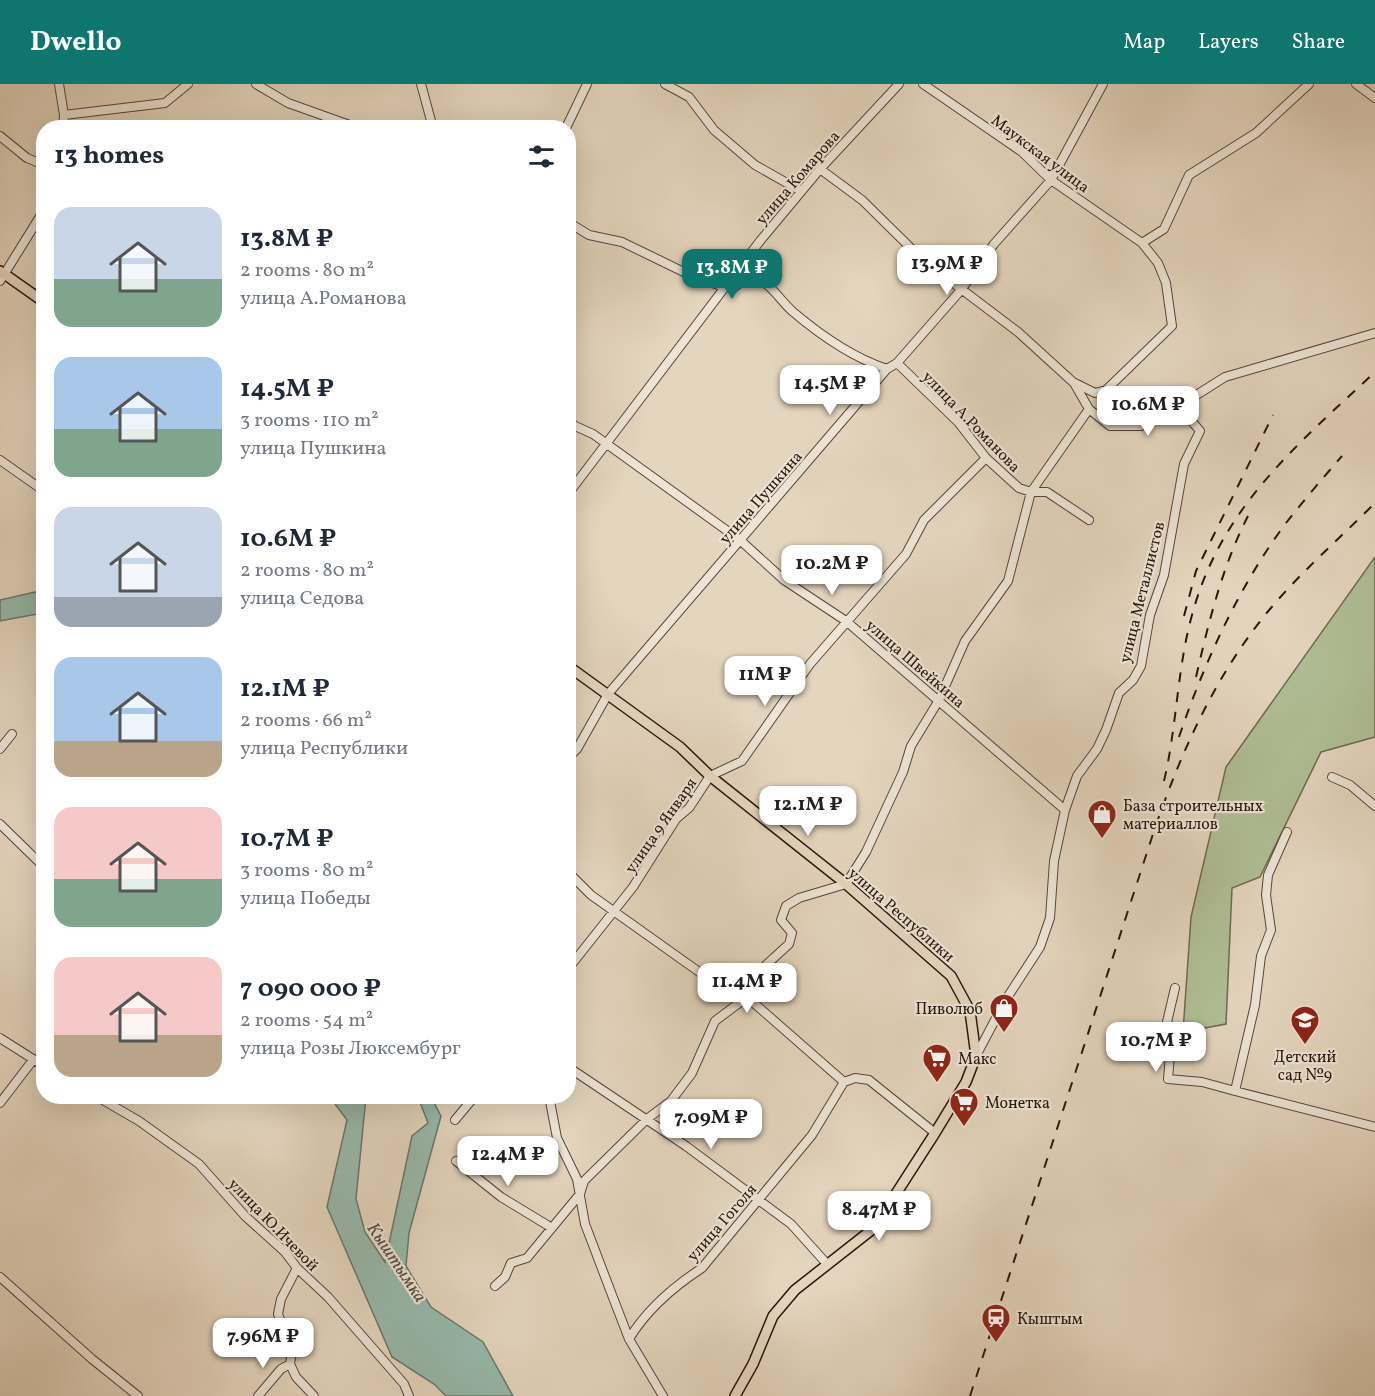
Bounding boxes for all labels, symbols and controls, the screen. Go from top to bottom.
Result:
text: Dwello [30,23,122,62]
text: Map [1123,28,1165,57]
text: Layers [1198,28,1259,57]
text: Share [1292,28,1345,57]
street label: Маукская улица [986,110,1094,199]
street label: улица Комарова [751,126,846,230]
text: 13 homes [54,138,164,174]
icon: filters [525,140,558,173]
text: 13.8M ₽ [240,221,333,257]
icon: home [102,231,174,303]
pin: 13.9M ₽ [892,245,1002,296]
pin: 13.8M ₽ [677,249,787,300]
text: 13.9M ₽ [911,250,983,278]
text: 13.8M ₽ [696,254,768,282]
text: 2 rooms · 80 m² [240,257,374,285]
text: улица А.Романова [240,285,407,313]
pin: 14.5M ₽ [775,365,885,416]
street label: улица А.Романова [916,367,1025,478]
text: 14.5M ₽ [794,370,866,398]
text: 14.5M ₽ [240,371,334,407]
icon: home [102,381,174,453]
pin: 10.6M ₽ [1093,386,1203,437]
text: 10.6M ₽ [1111,391,1185,419]
text: 3 rooms · 110 m² [240,407,379,435]
text: улица Пушкина [240,435,386,463]
street label: улица Пушкина [715,447,808,550]
street label: улица Металлистов [1115,520,1171,665]
text: 10.6M ₽ [240,521,336,557]
icon: home [102,531,174,603]
pin: 10.2M ₽ [777,545,887,596]
text: 10.2M ₽ [795,550,869,578]
text: 2 rooms · 80 m² [240,557,374,585]
text: улица Седова [240,585,364,613]
street label: улица Швейкина [860,615,969,714]
pin: 11M ₽ [723,656,807,707]
text: 11M ₽ [738,661,792,689]
text: 12.1M ₽ [240,671,330,707]
icon: home [102,681,174,753]
text: 2 rooms · 66 m² [240,707,372,735]
text: улица Республики [240,735,408,763]
street label: улица 9 Января [620,774,703,878]
pin: 12.1M ₽ [753,786,863,837]
text: 12.1M ₽ [773,791,843,819]
place label: База cтроительных материаллов [1123,796,1263,836]
shop icon: База cтроительных материаллов [1086,798,1118,840]
text: 10.7M ₽ [240,821,334,857]
icon: home [102,831,174,903]
text: 3 rooms · 80 m² [240,857,373,885]
street label: улица Республики [843,863,959,968]
text: улица Победы [240,885,371,913]
pin: 11.4M ₽ [692,963,802,1014]
text: 11.4M ₽ [712,968,782,996]
text: 7 090 000 ₽ [240,971,381,1007]
icon: home [102,981,174,1053]
shop icon: Пиволюб [988,992,1020,1034]
place label: Пиволюб [915,999,983,1021]
school or university icon: Детский сад №9 [1289,1004,1321,1046]
text: 2 rooms · 54 m² [240,1007,373,1035]
pin: 10.7M ₽ [1101,1022,1211,1073]
text: 10.7M ₽ [1120,1027,1192,1055]
text: улица Розы Люксембург [240,1035,461,1063]
supermarket icon: Макс [921,1042,953,1084]
place label: Детский сад №9 [1274,1047,1336,1087]
place label: Макс [958,1049,996,1071]
supermarket icon: Монетка [948,1086,980,1128]
place label: Монетка [985,1093,1050,1115]
pin: 7.09M ₽ [656,1099,766,1150]
text: 7.09M ₽ [674,1104,748,1132]
pin: 12.4M ₽ [453,1136,563,1187]
text: 12.4M ₽ [471,1141,545,1169]
street label: улица Ю.Ичевой [222,1174,323,1277]
street label: улица Гоголя [683,1180,762,1267]
pin: 8.47M ₽ [824,1191,934,1242]
text: 8.47M ₽ [842,1196,916,1224]
water label: Кыштымка [360,1218,432,1308]
station icon: Кыштым [980,1302,1012,1344]
place label: Кыштым [1017,1309,1083,1331]
pin: 7.96M ₽ [208,1318,318,1369]
text: 7.96M ₽ [227,1323,299,1351]

